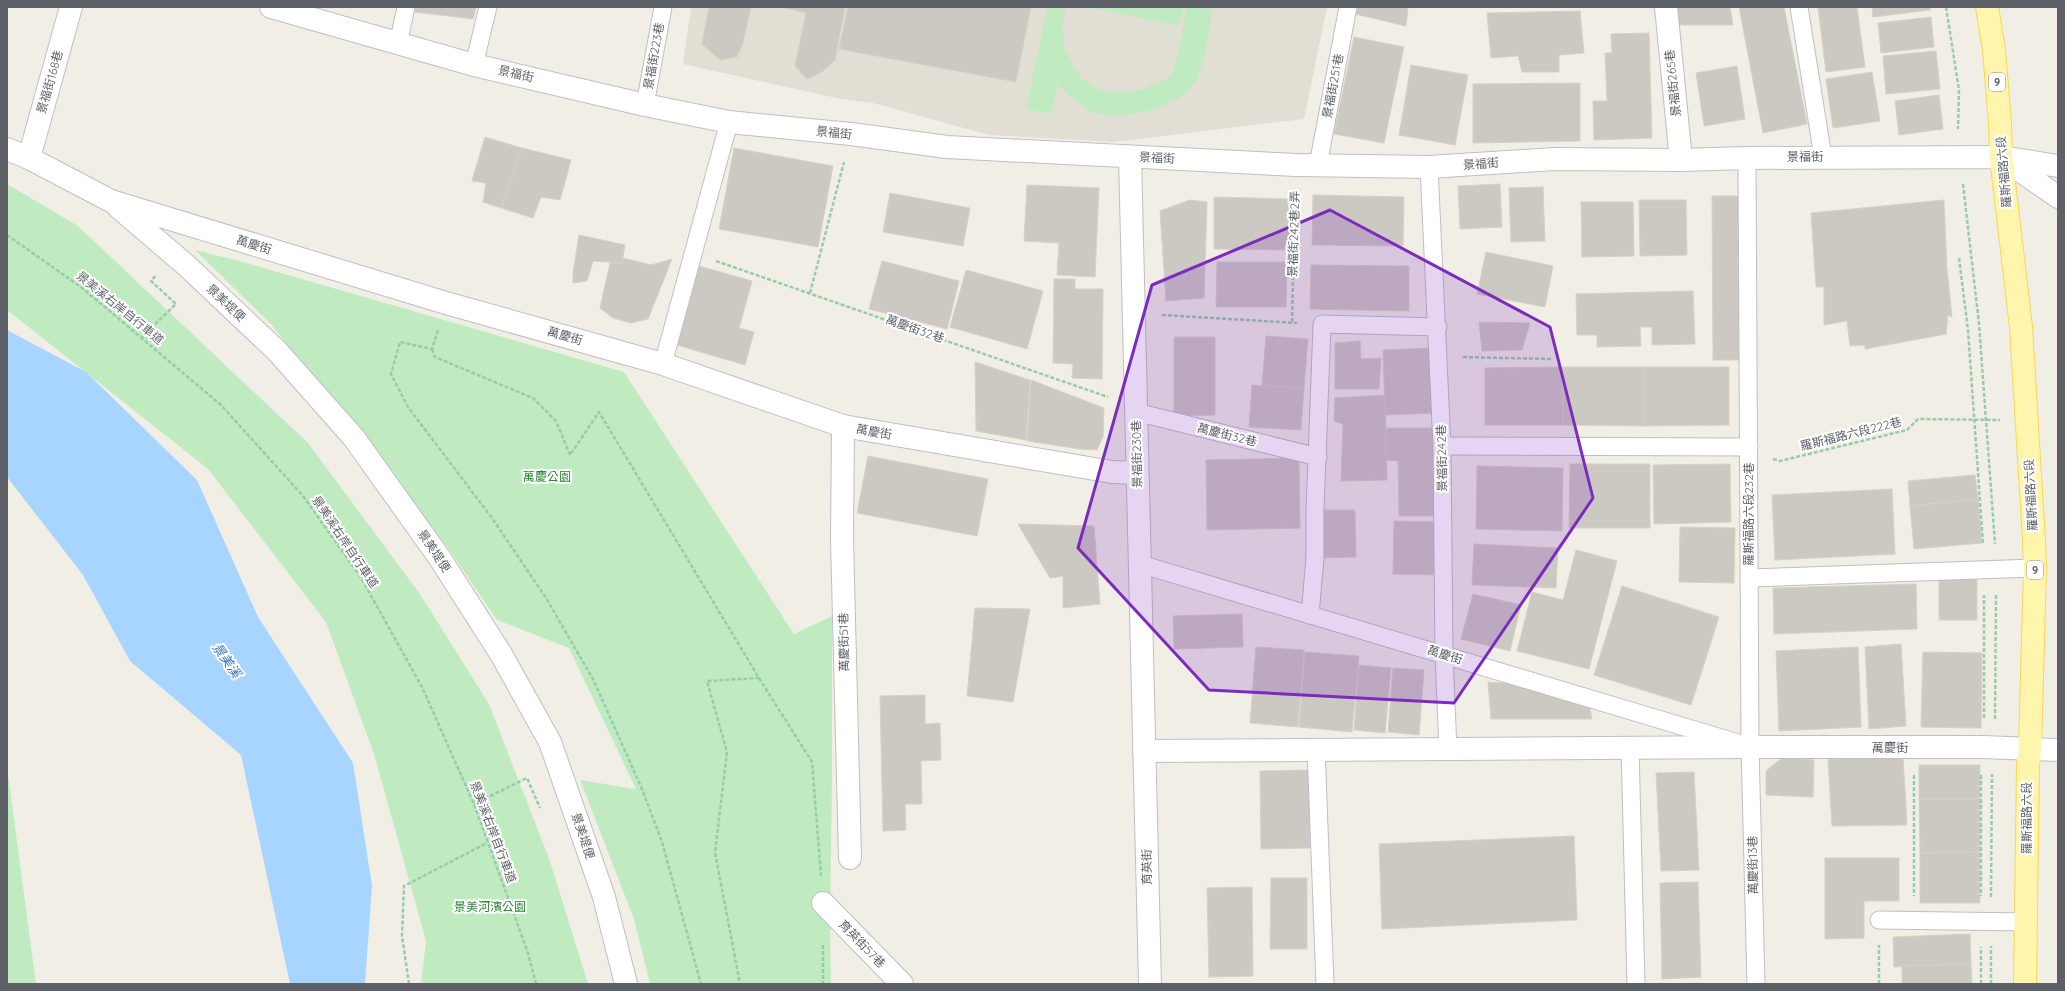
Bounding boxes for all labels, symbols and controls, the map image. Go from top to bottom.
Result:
street label: 景福街223巷 [640,21,667,90]
street label: 景福街168巷 [33,48,66,115]
street label: 景福街265巷 [1662,49,1683,117]
street label: 景福街251巷 [1319,52,1346,120]
street label: 景福街 [497,62,535,85]
road number: 9 [1989,73,2005,91]
street label: 景福街 [815,123,853,142]
street label: 羅斯福路六段 [1993,136,2014,209]
street label: 景福街 [1139,149,1175,166]
street label: 景福街 [1787,149,1823,164]
street label: 景福街 [1462,155,1499,172]
street label: 景福街242巷2弄 [1285,191,1302,277]
street label: 萬慶街 [235,232,274,257]
street label: 景美溪右岸自行車道 [74,268,167,347]
street label: 景美堤便 [204,281,249,324]
street label: 萬慶街32巷 [884,312,946,346]
street label: 萬慶街 [546,323,585,348]
street label: 羅斯福路六段222巷 [1799,414,1903,453]
street label: 景福街230巷 [1128,420,1145,488]
street label: 萬慶街32巷 [1196,420,1258,449]
street label: 萬慶街 [855,421,893,442]
street label: 景福街242巷 [1433,424,1450,492]
street label: 羅斯福路六段 [2021,459,2040,531]
street label: 羅斯福路六段232巷 [1741,462,1756,566]
park label: 萬慶公園 [523,469,571,484]
street label: 景美溪右岸自行車道 [309,493,382,591]
street label: 景美堤便 [415,527,454,575]
road number: 9 [2027,561,2043,579]
street label: 萬慶街51巷 [835,612,852,672]
water label: 景美溪 [209,639,246,682]
street label: 萬慶街 [1426,642,1465,667]
street label: 萬慶街 [1872,740,1908,755]
street label: 景美溪右岸自行車道 [467,779,520,885]
street label: 羅斯福路六段 [2019,782,2034,854]
street label: 景美堤便 [569,811,598,861]
street label: 萬慶街13巷 [1744,836,1761,895]
street label: 育英街 [1139,849,1154,885]
park label: 景美河濱公園 [454,899,526,914]
street label: 育英街57巷 [836,917,889,971]

